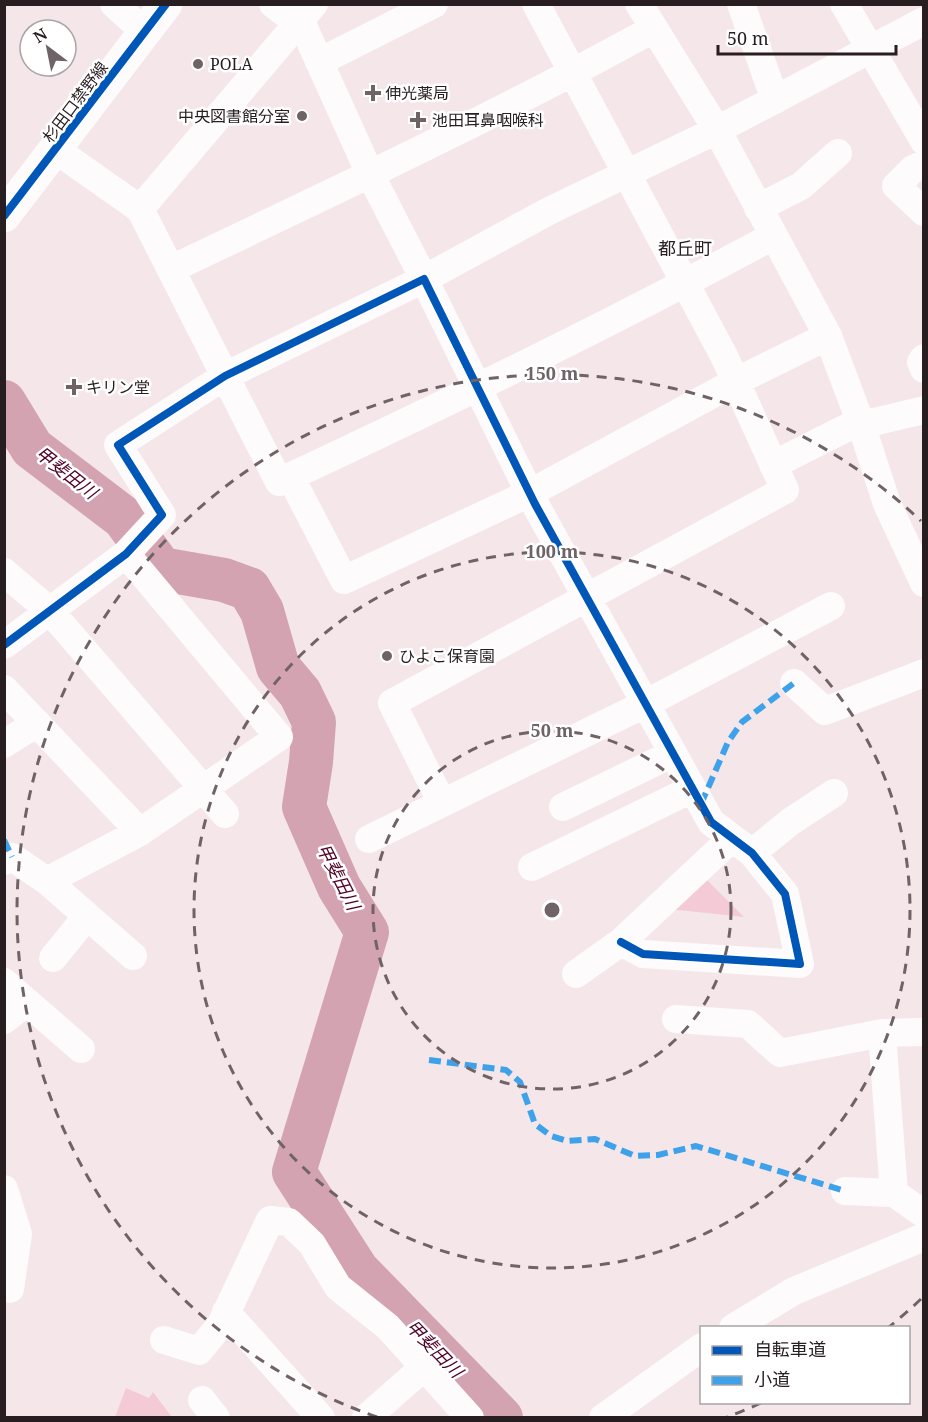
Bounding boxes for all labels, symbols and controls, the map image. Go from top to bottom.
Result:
north arrow [18,18,78,78]
scale bar [718,18,896,56]
text: N [29,22,52,48]
text: 50 m [727,26,769,50]
place label: POLA [210,53,254,75]
street label: 杉田口禁野線 [37,57,113,147]
marker: POLA [191,57,205,71]
place label: 伸光薬局 [385,82,449,104]
marker: 伸光薬局 [366,86,380,100]
place label: 中央図書館分室 [178,105,290,127]
marker: 中央図書館分室 [295,109,309,123]
place label: 池田耳鼻咽喉科 [432,109,544,131]
marker: 池田耳鼻咽喉科 [409,111,427,129]
district label: 都丘町 [658,236,712,260]
text: 150 m [526,361,579,385]
place label: キリン堂 [86,376,150,398]
marker: キリン堂 [67,380,81,394]
water label: 甲斐田川 [31,441,104,505]
text: 100 m [526,539,579,563]
place label: ひよこ保育園 [399,645,495,667]
marker: ひよこ保育園 [380,649,394,663]
text: 50 m [531,718,574,742]
water label: 甲斐田川 [312,839,367,916]
centre of rings [542,900,562,920]
water label: 甲斐田川 [401,1314,470,1384]
legend [700,1326,910,1404]
text: 自転車道 [754,1337,826,1361]
text: 小道 [754,1367,790,1391]

